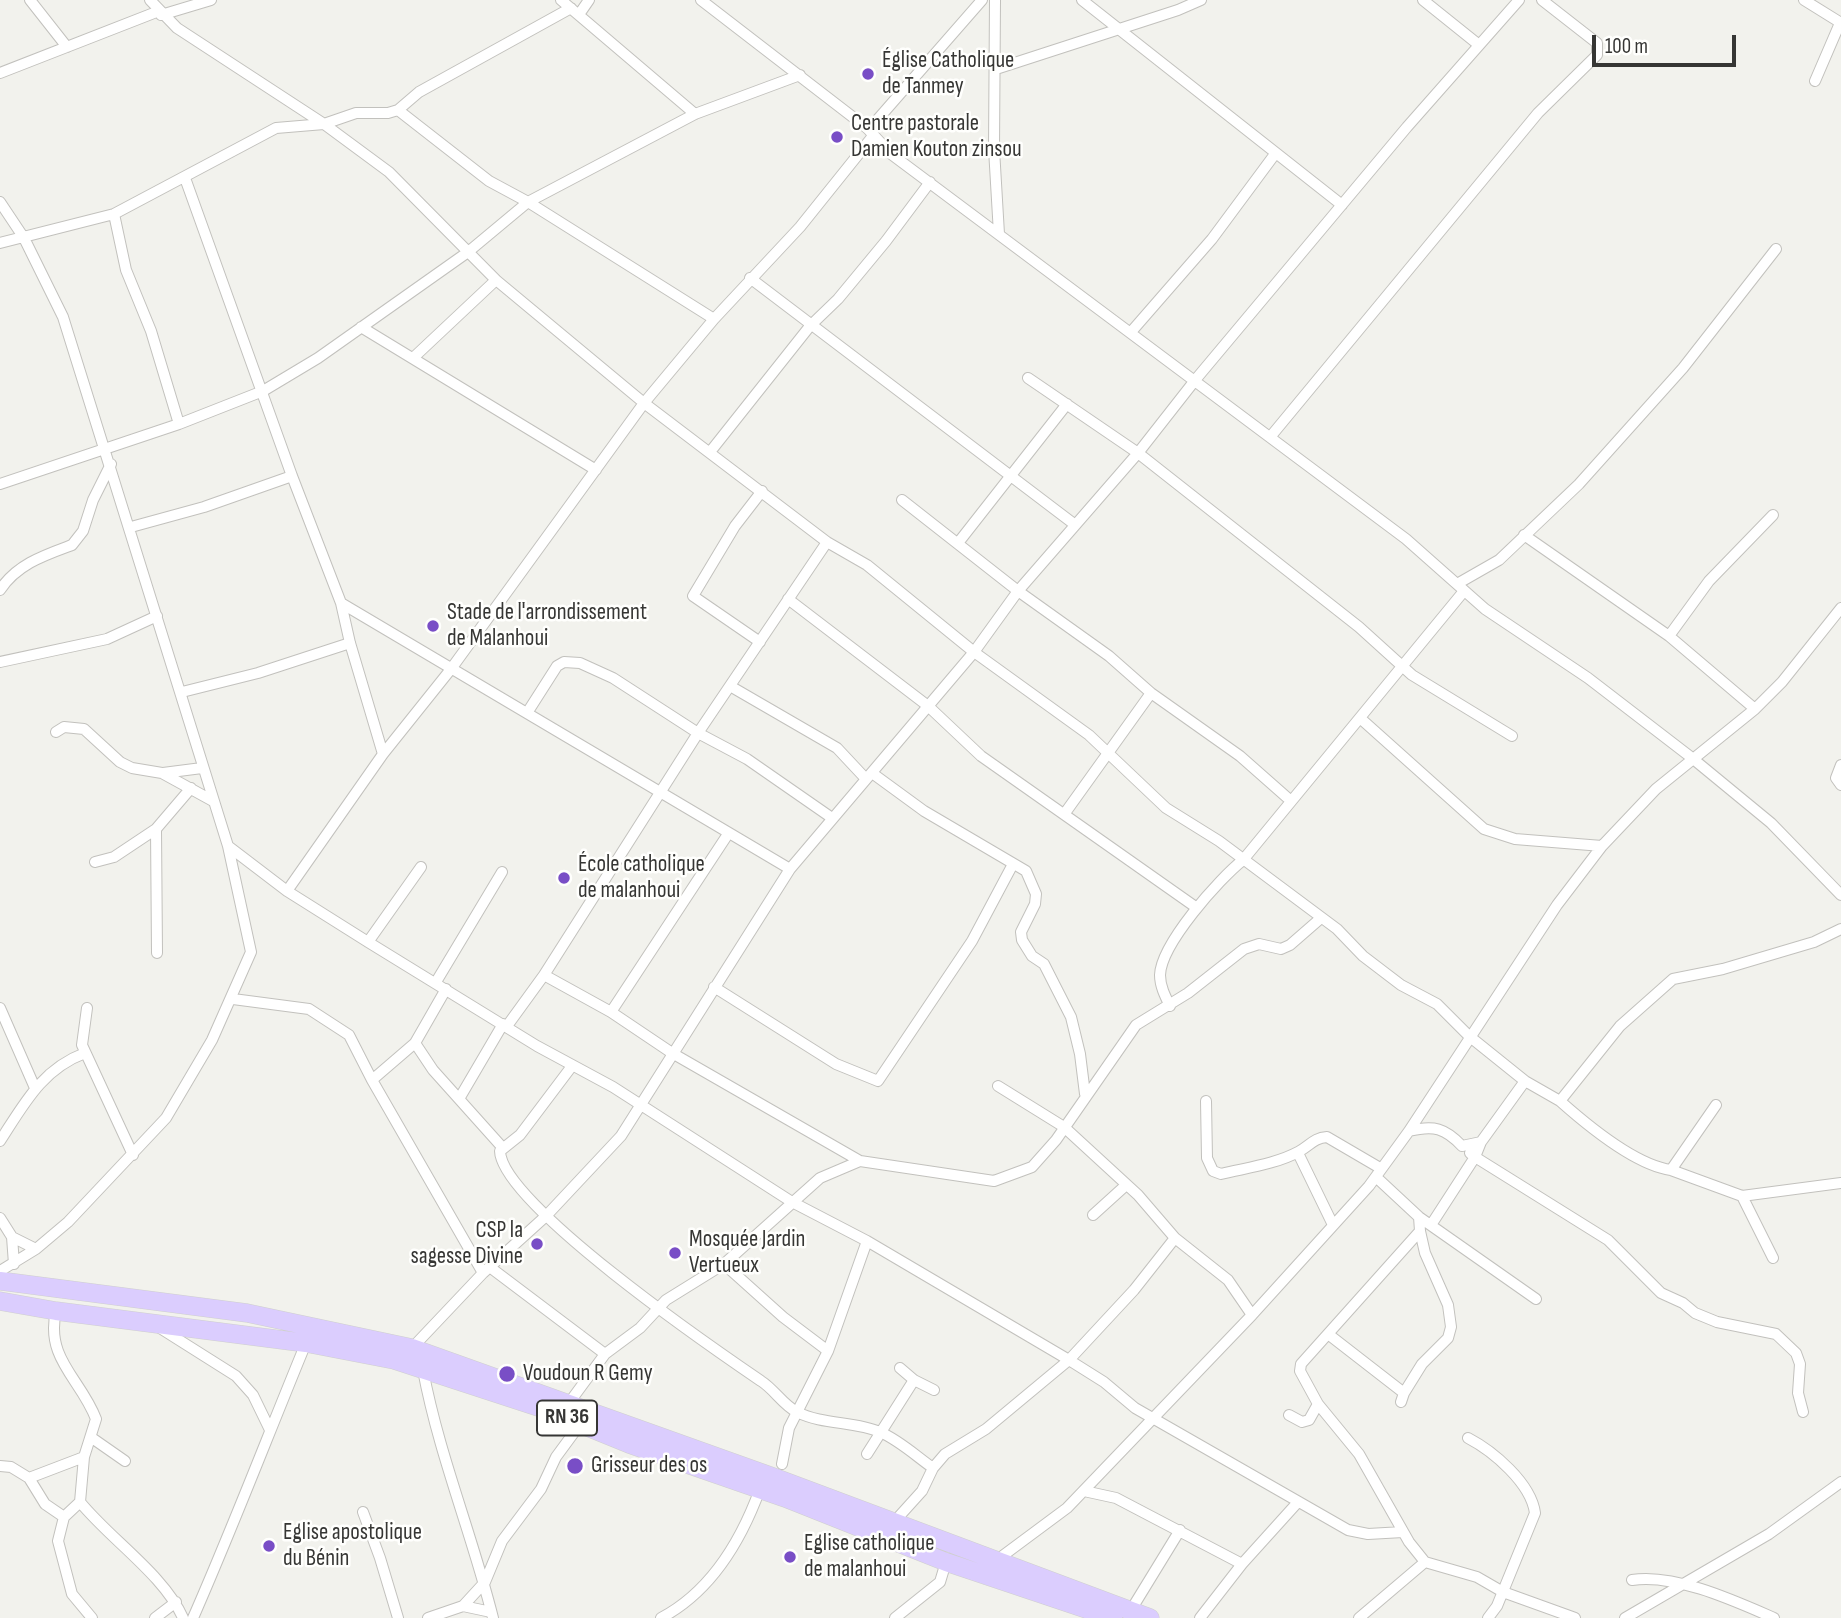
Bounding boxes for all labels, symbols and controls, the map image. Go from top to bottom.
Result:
scale bar [1596,21,1740,65]
text: 100 m [1605,34,1648,59]
place label: Église Catholique de Tanmey [882,47,1014,101]
marker: Église Catholique de Tanmey [860,66,876,82]
place label: Centre pastorale Damien Kouton zinsou [851,110,1022,164]
marker: Centre pastorale Damien Kouton zinsou [829,129,845,145]
place label: Stade de l'arrondissement de Malanhoui [447,599,647,653]
marker: Stade de l'arrondissement de Malanhoui [425,618,441,634]
place label: École catholique de malanhoui [578,851,705,905]
marker: École catholique de malanhoui [556,870,572,886]
place label: CSP la sagesse Divine [411,1217,523,1271]
place label: Mosquée Jardin Vertueux [689,1226,805,1280]
marker: CSP la sagesse Divine [529,1236,545,1252]
marker: Mosquée Jardin Vertueux [667,1245,683,1261]
place label: Voudoun R Gemy [523,1360,653,1388]
marker: Voudoun R Gemy [497,1364,517,1384]
road number: RN 36 [537,1400,597,1436]
place label: Grisseur des os [591,1452,707,1480]
marker: Grisseur des os [565,1456,585,1476]
place label: Eglise apostolique du Bénin [283,1519,422,1573]
place label: Eglise catholique de malanhoui [804,1530,934,1584]
marker: Eglise apostolique du Bénin [261,1538,277,1554]
marker: Eglise catholique de malanhoui [782,1549,798,1565]

